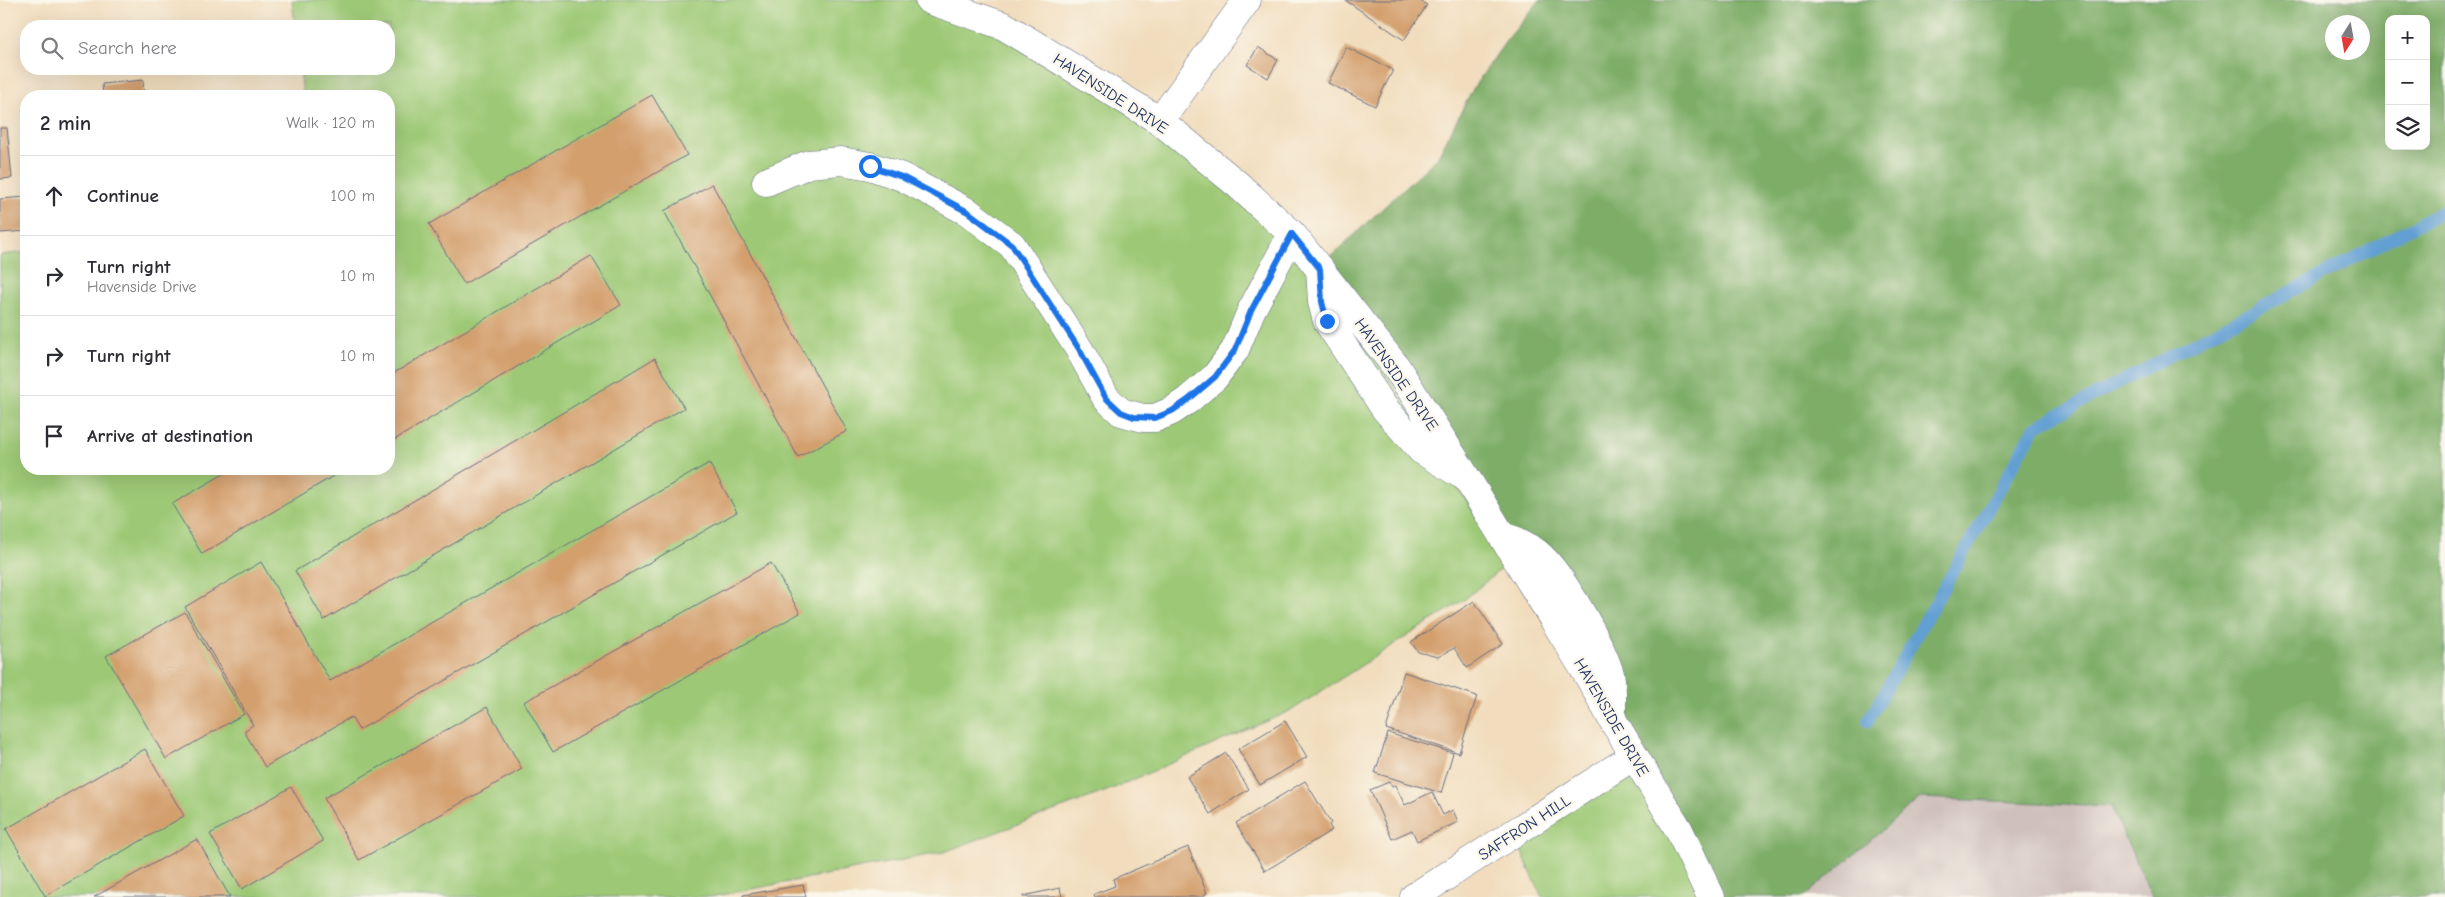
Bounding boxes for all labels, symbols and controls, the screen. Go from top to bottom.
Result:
north arrow [2325,15,2370,60]
map controls [2385,15,2430,150]
button: + [2385,15,2430,60]
search box [20,20,395,75]
icon: search [38,34,66,62]
text: Search here [78,37,177,59]
street label: HAVENSIDE DRIVE [1050,50,1171,138]
button: − [2385,60,2430,105]
button: layers [2385,105,2430,150]
text: 2 min [40,111,91,135]
text: Walk · 120 m [286,114,375,132]
route start [859,155,882,178]
icon: ahead [40,182,68,210]
text: Continue [87,185,159,207]
text: 100 m [331,187,375,205]
text: Turn right [87,256,171,278]
icon: right [40,262,68,290]
text: 10 m [340,267,375,285]
text: Havenside Drive [87,278,197,296]
route end [1316,310,1339,333]
street label: HAVENSIDE DRIVE [1351,315,1442,435]
icon: right [40,342,68,370]
text: Turn right [87,345,171,367]
text: 10 m [340,347,375,365]
icon: arrive [40,422,68,450]
text: Arrive at destination [87,425,253,447]
street label: HAVENSIDE DRIVE [1570,655,1652,780]
street label: SAFFRON HILL [1475,791,1574,864]

